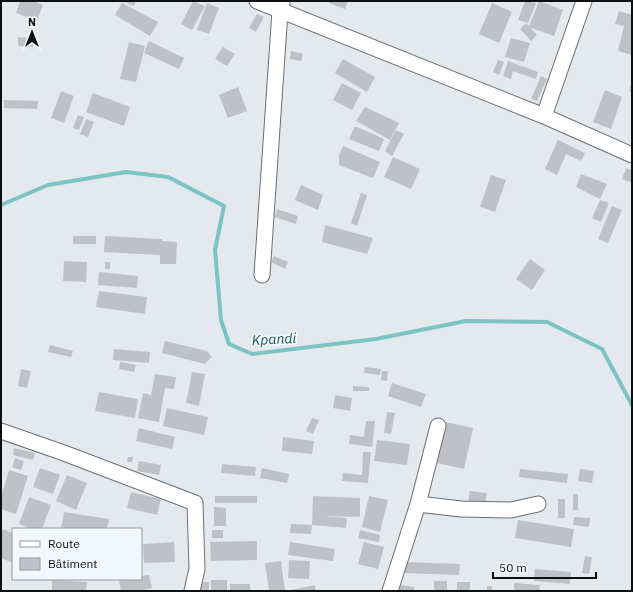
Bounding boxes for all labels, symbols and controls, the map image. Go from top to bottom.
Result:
north arrow [12,12,52,52]
text: N [28,15,36,29]
water label: Kpandi [251,329,297,349]
legend [12,528,142,580]
text: Route [48,536,80,551]
scale bar [493,554,596,580]
text: Bâtiment [48,556,98,571]
text: 50 m [499,560,527,575]

